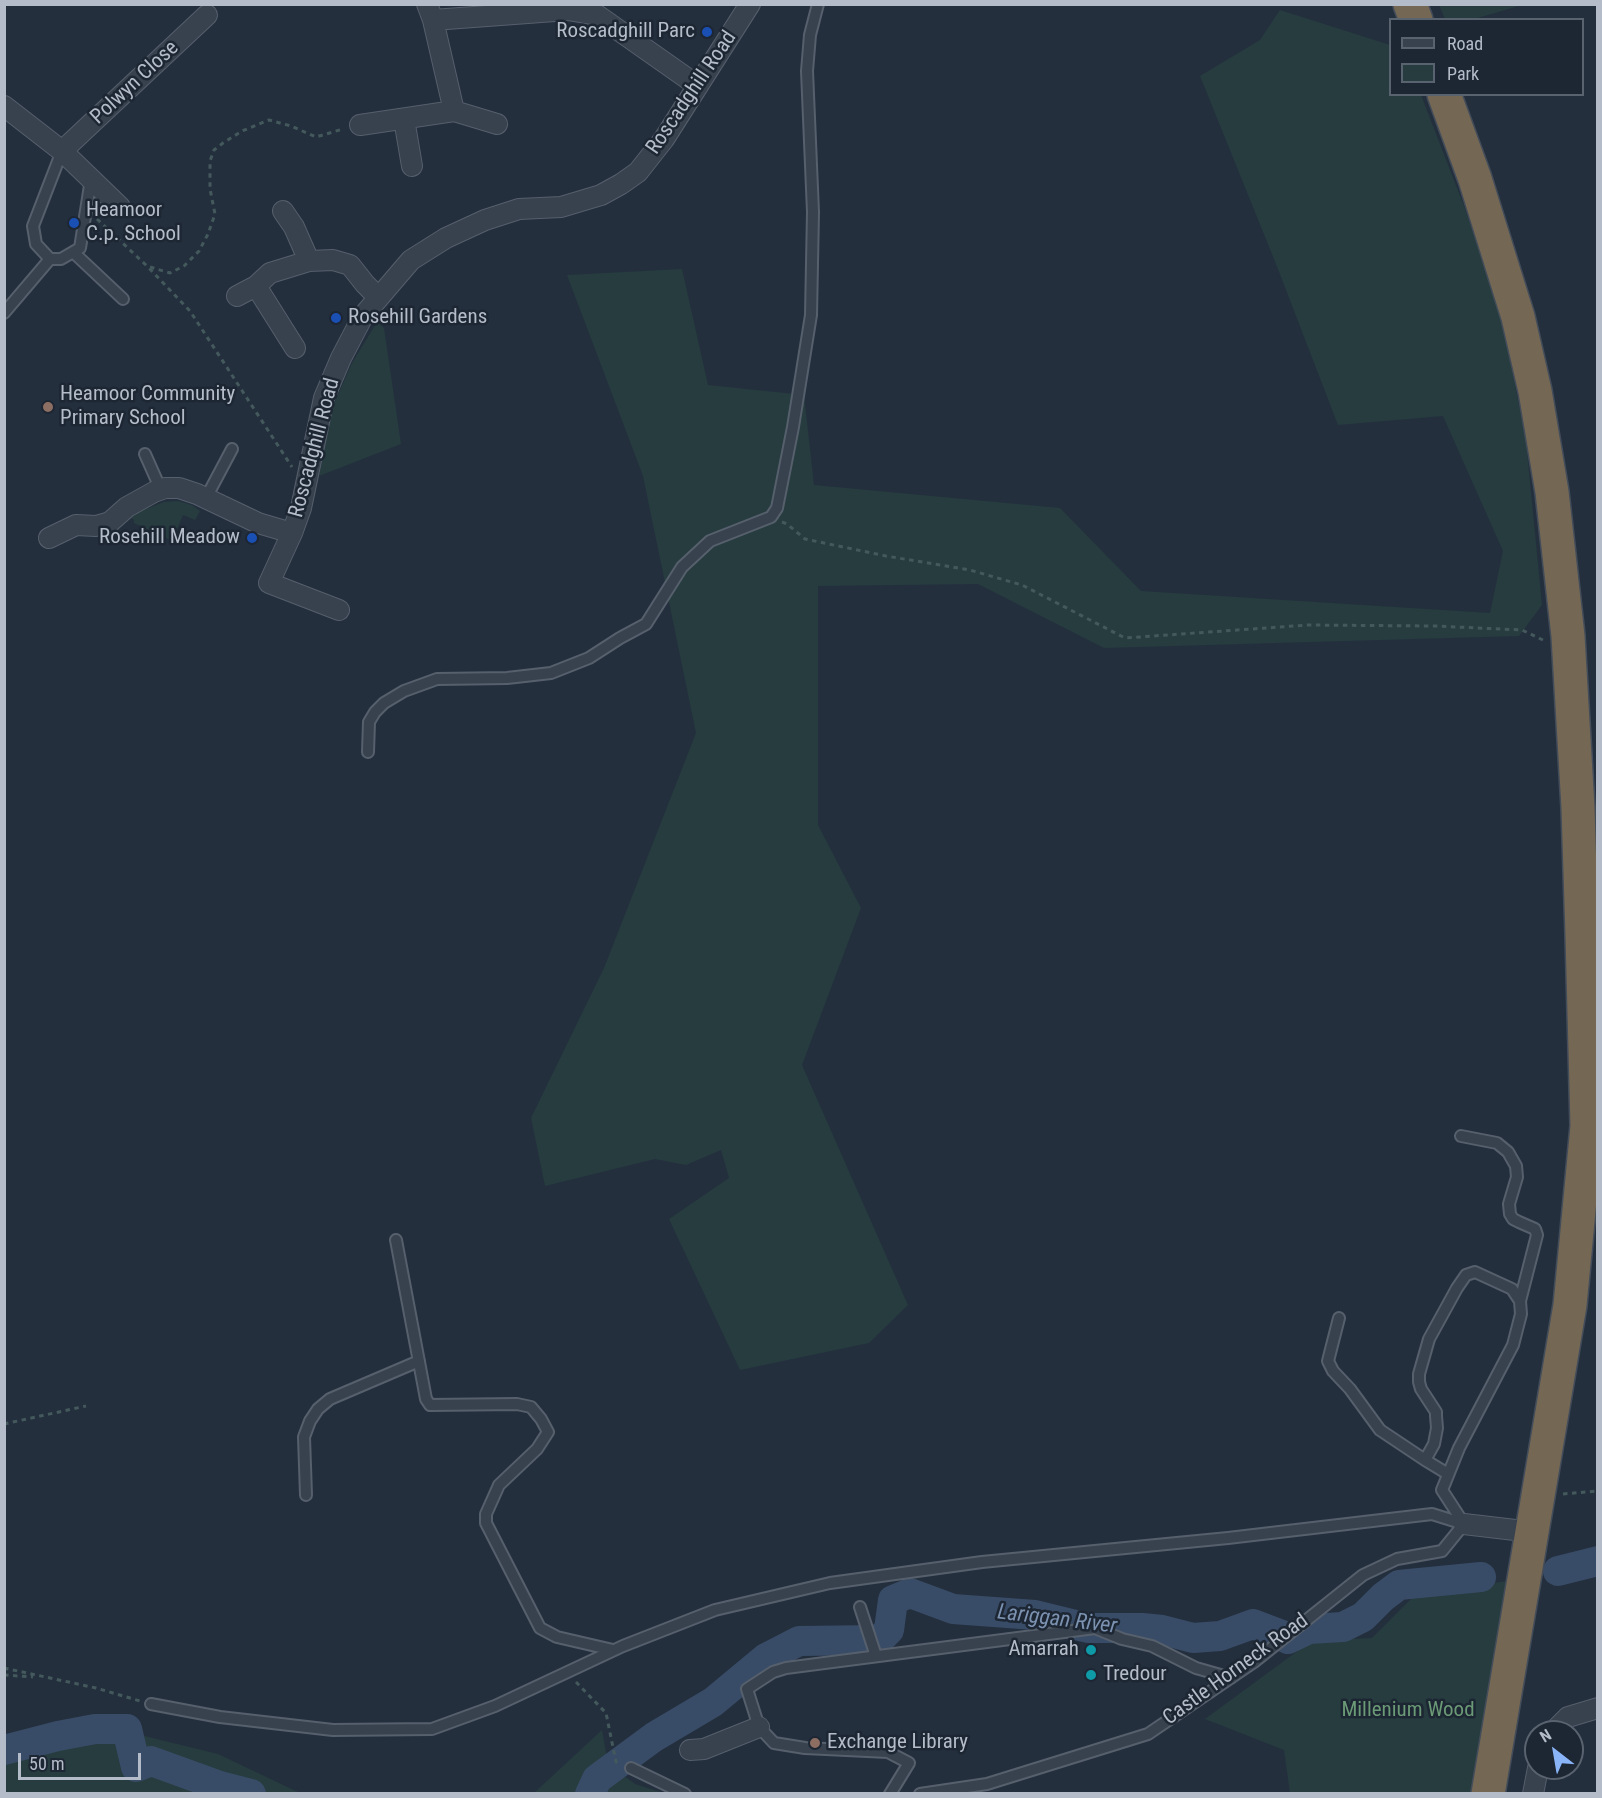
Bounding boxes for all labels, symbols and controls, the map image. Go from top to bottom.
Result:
legend [1389,18,1584,96]
place label: Roscadghill Parc [556,19,695,45]
marker: Roscadghill Parc [700,25,714,39]
street label: Roscadghill Road [641,27,743,159]
text: Road [1447,33,1483,54]
street label: Polwyn Close [86,36,184,130]
text: Park [1447,63,1479,84]
place label: Heamoor C.p. School [86,198,181,248]
marker: Heamoor C.p. School [67,216,81,230]
place label: Rosehill Gardens [348,305,487,331]
marker: Rosehill Gardens [329,311,343,325]
street label: Roscadghill Road [284,375,346,521]
place label: Heamoor Community Primary School [60,382,235,432]
marker: Heamoor Community Primary School [41,400,55,414]
place label: Rosehill Meadow [99,525,240,551]
marker: Rosehill Meadow [245,531,259,545]
water label: Lariggan River [996,1600,1118,1640]
street label: Castle Horneck Road [1158,1609,1314,1731]
place label: Amarrah [1008,1637,1079,1663]
marker: Amarrah [1084,1643,1098,1657]
place label: Tredour [1103,1662,1167,1688]
marker: Tredour [1084,1668,1098,1682]
park label: Millenium Wood [1341,1698,1475,1724]
north arrow [1524,1720,1584,1780]
text: N [1536,1725,1555,1747]
place label: Exchange Library [827,1730,968,1756]
marker: Exchange Library [808,1736,822,1750]
scale bar [21,1741,144,1779]
text: 50 m [29,1753,64,1774]

